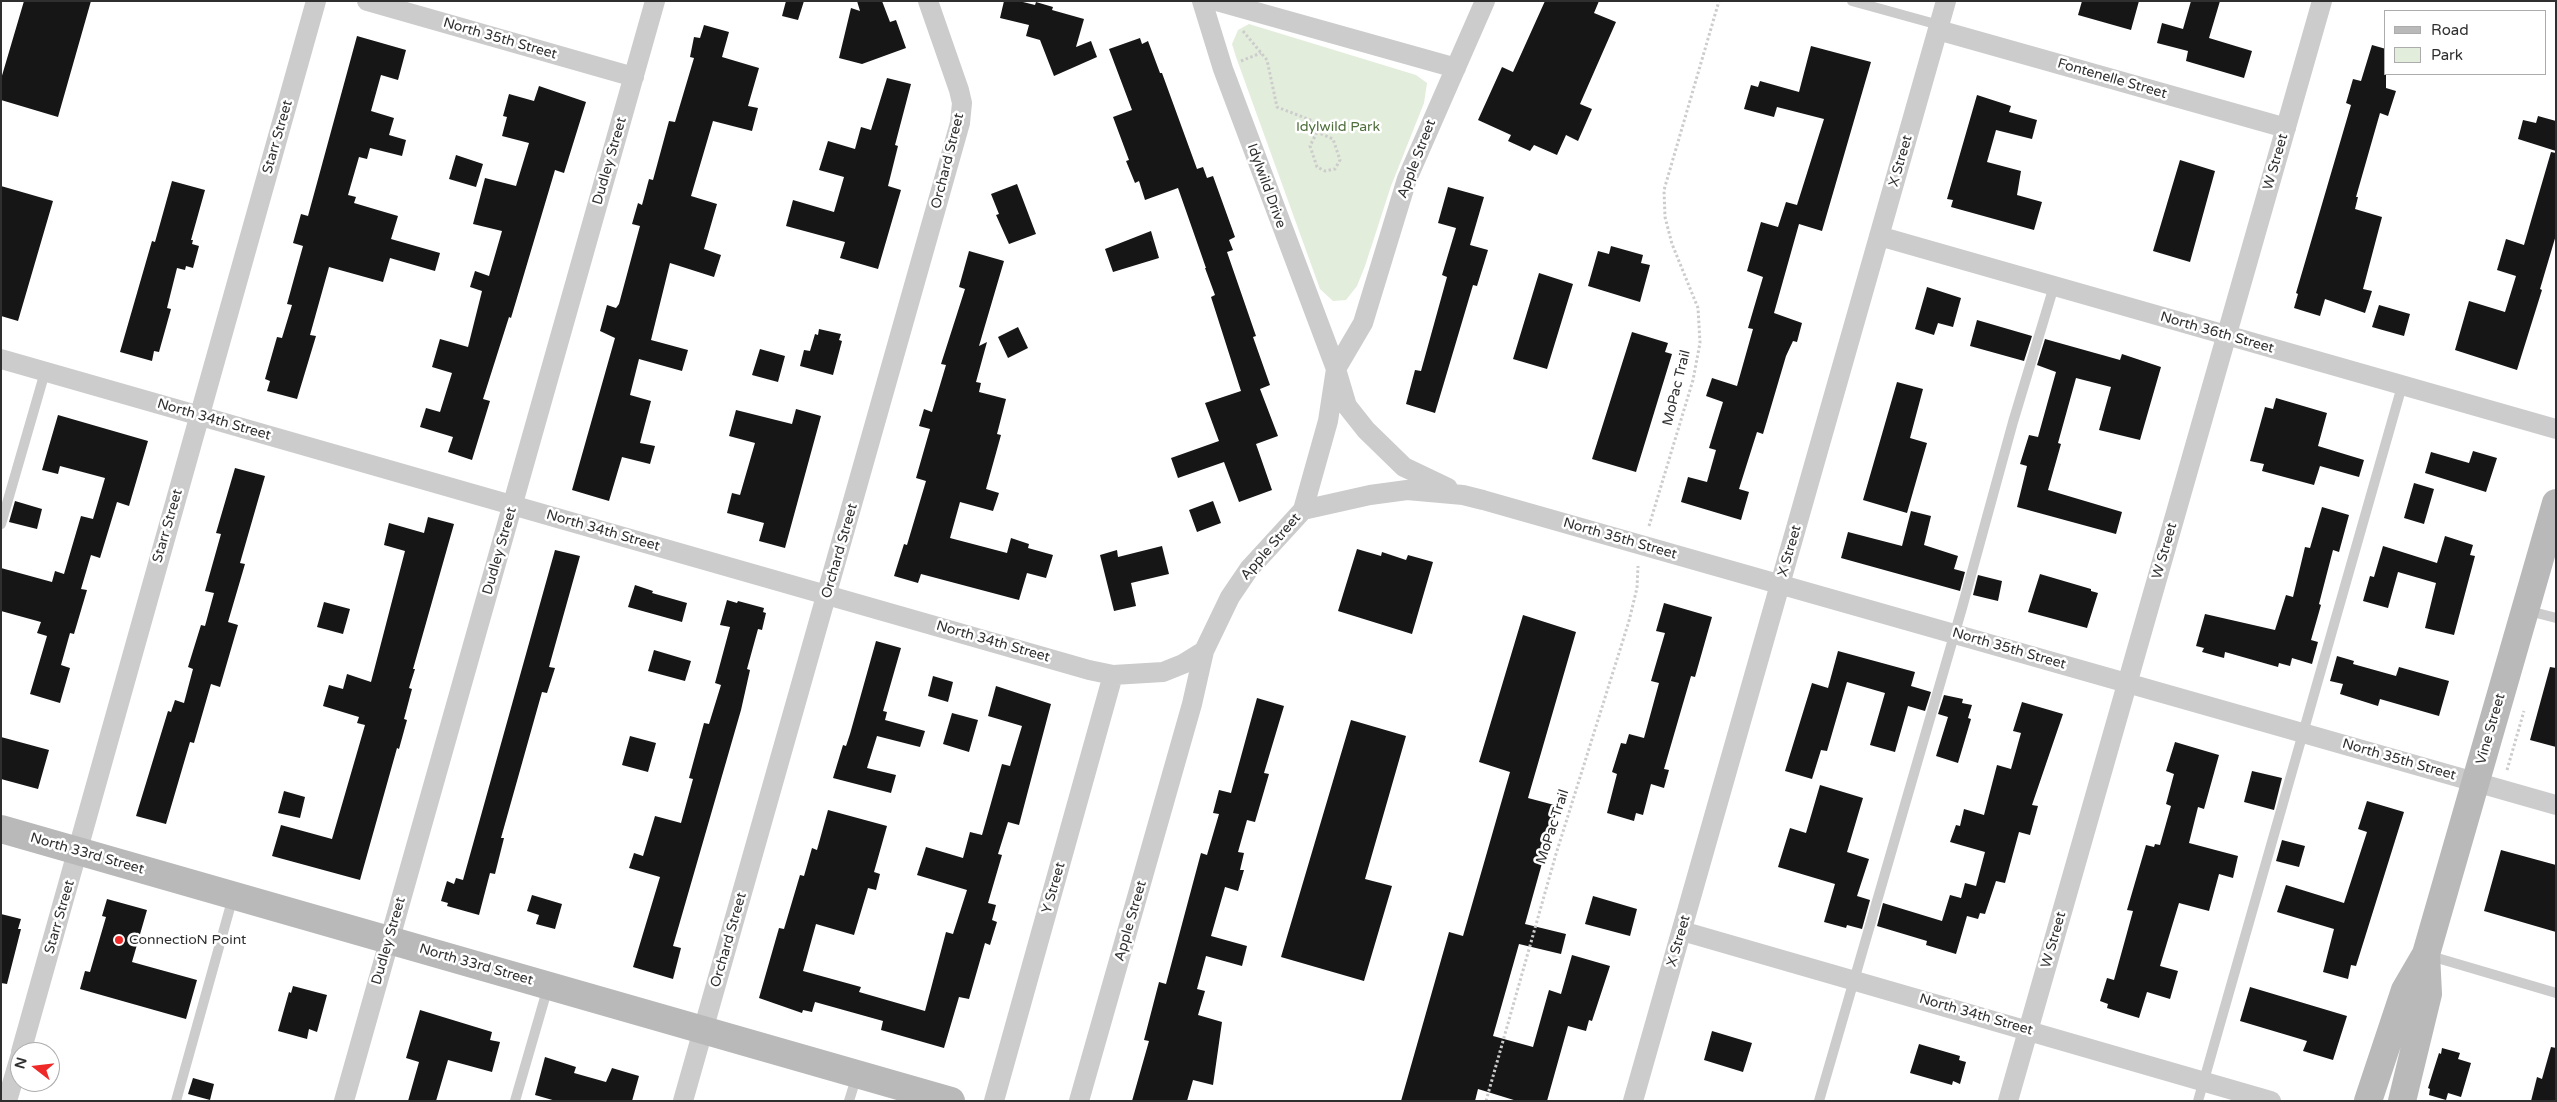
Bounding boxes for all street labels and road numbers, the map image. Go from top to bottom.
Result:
street label: North 35th Street [441,15,559,63]
street label: Fontenelle Street [2055,55,2169,103]
street label: Starr Street [259,98,297,176]
street label: Orchard Street [928,111,968,211]
street label: Dudley Street [589,115,631,207]
street label: Apple Street [1394,117,1440,201]
street label: W Street [2260,132,2292,192]
street label: X Street [1886,133,1916,189]
street label: Idylwild Drive [1243,141,1289,231]
street label: North 36th Street [2158,309,2276,357]
street label: MoPac Trail [1659,348,1695,428]
street label: North 34th Street [155,396,273,444]
street label: Starr Street [149,487,187,565]
street label: Orchard Street [818,502,862,600]
street label: Dudley Street [479,505,521,597]
street label: North 34th Street [544,507,662,555]
street label: Apple Street [1237,510,1305,584]
street label: North 35th Street [1561,515,1679,563]
street label: W Street [2149,521,2181,581]
street label: X Street [1775,523,1805,579]
street label: North 34th Street [934,618,1052,666]
street label: North 35th Street [1950,625,2068,673]
street label: Vine Street [2473,692,2509,766]
street label: North 35th Street [2340,736,2458,784]
street label: MoPac Trail [1533,788,1573,866]
street label: North 33rd Street [28,830,146,878]
street label: Y Street [1039,860,1069,916]
street label: Starr Street [41,878,79,956]
street label: Apple Street [1111,879,1151,963]
street label: Orchard Street [707,891,751,989]
street label: Dudley Street [368,895,410,987]
street label: W Street [2038,910,2070,970]
street label: X Street [1664,913,1694,969]
street label: North 33rd Street [417,941,535,989]
street label: North 34th Street [1917,991,2035,1039]

